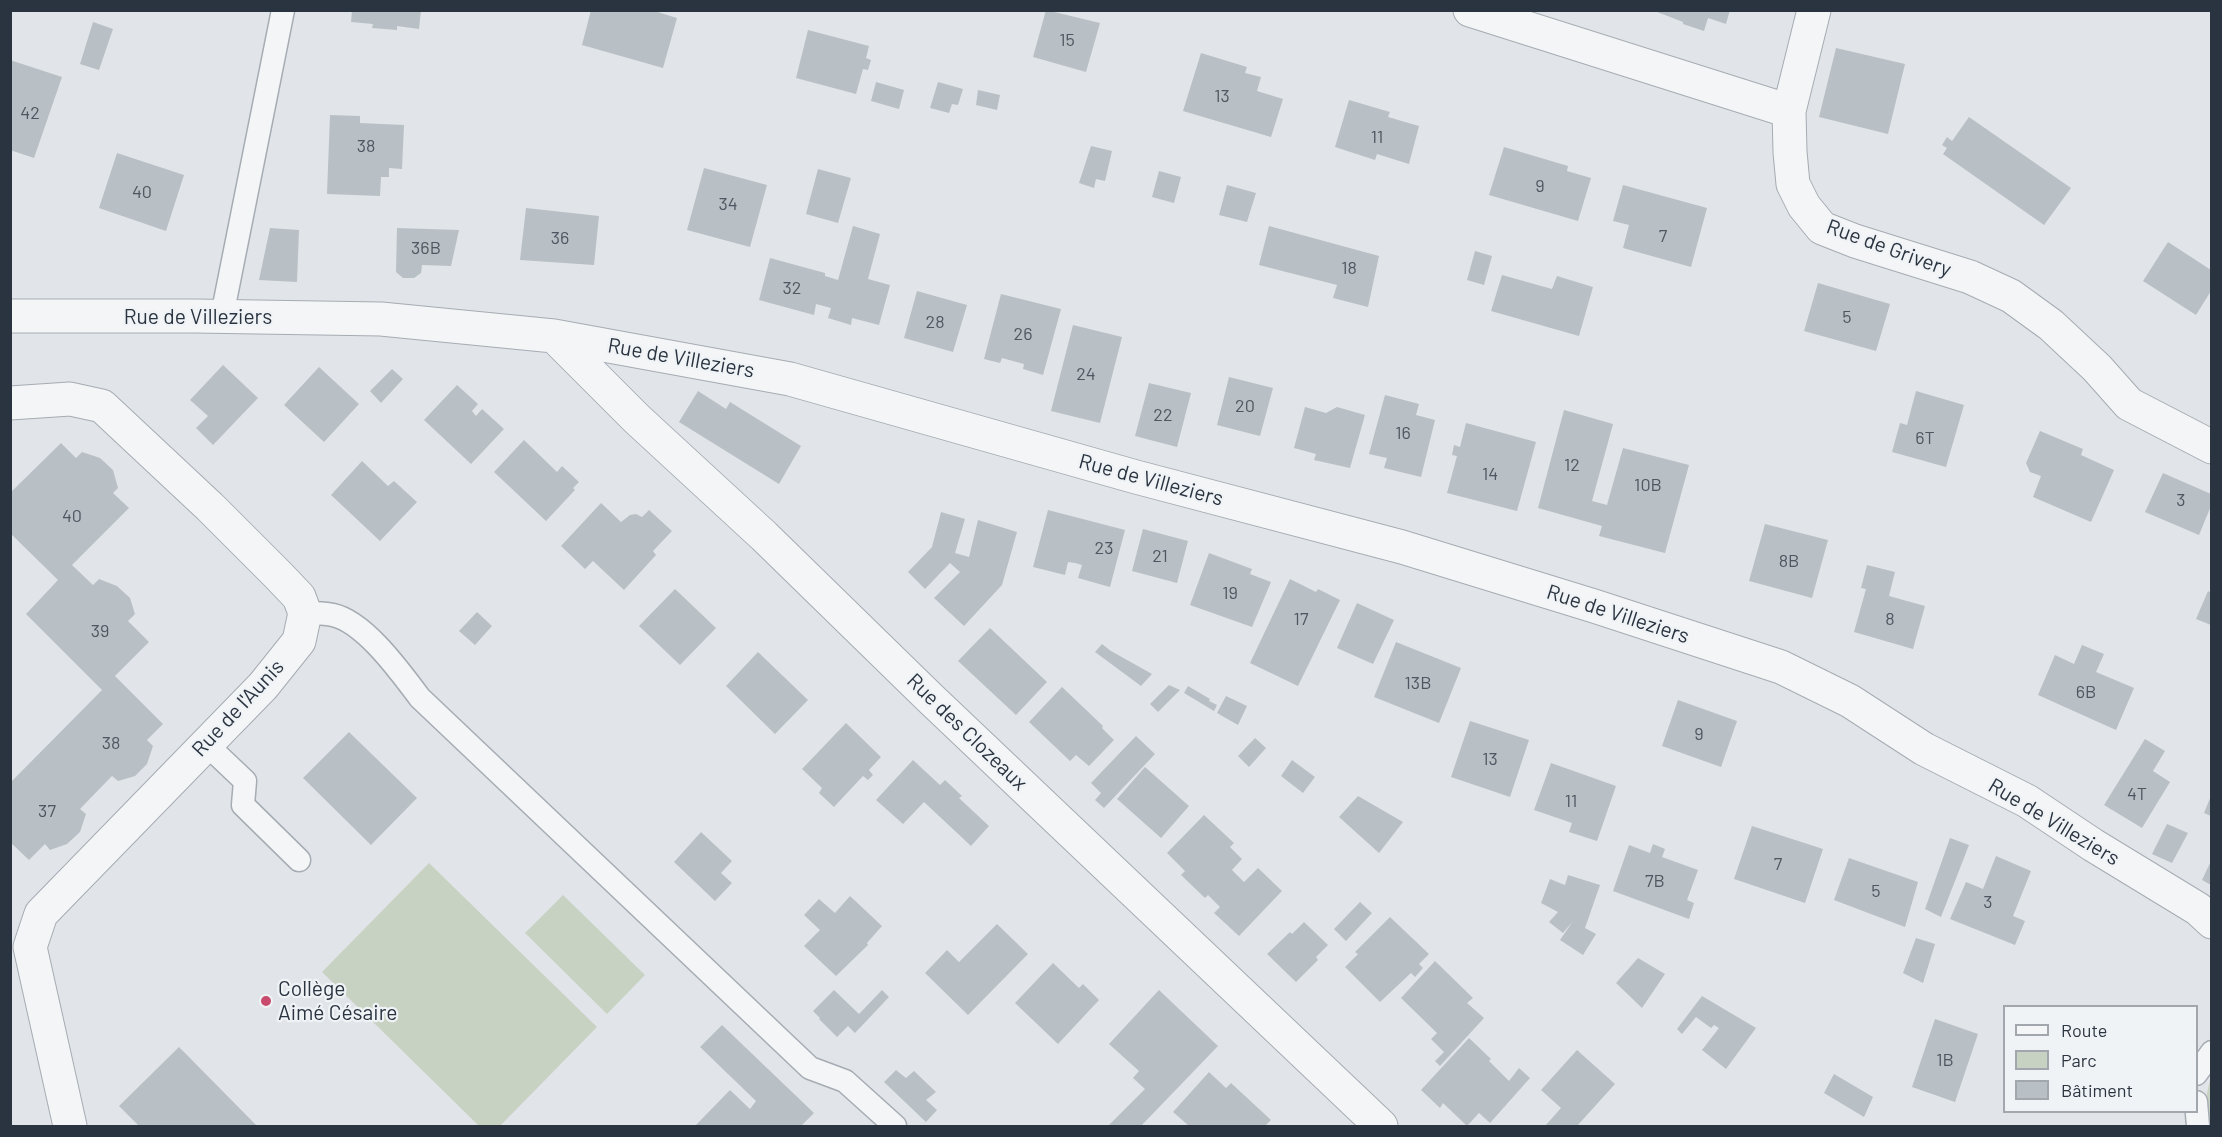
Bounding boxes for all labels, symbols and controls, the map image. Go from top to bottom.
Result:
house number: 15 [1059,29,1075,51]
house number: 13 [1214,85,1230,107]
house number: 42 [20,102,40,124]
house number: 11 [1371,126,1383,148]
house number: 38 [357,135,375,157]
house number: 9 [1535,175,1545,197]
house number: 40 [132,181,152,203]
house number: 34 [718,193,738,215]
street label: Rue de Grivery [1823,214,1955,282]
house number: 7 [1659,225,1667,247]
house number: 36 [551,227,569,249]
house number: 36B [411,237,441,259]
house number: 18 [1341,257,1357,279]
house number: 32 [783,277,801,299]
street label: Rue de Villeziers [124,304,272,330]
house number: 5 [1842,306,1852,328]
house number: 28 [925,311,945,333]
house number: 26 [1014,323,1032,345]
street label: Rue de Villeziers [606,333,756,383]
house number: 24 [1076,363,1096,385]
house number: 20 [1235,395,1255,417]
house number: 22 [1153,404,1173,426]
house number: 16 [1395,422,1411,444]
house number: 6T [1915,427,1935,449]
street label: Rue de Villeziers [1076,449,1226,511]
house number: 12 [1564,454,1580,476]
house number: 14 [1482,463,1498,485]
house number: 10B [1634,474,1662,496]
house number: 3 [2176,489,2186,511]
house number: 40 [62,505,82,527]
house number: 23 [1095,537,1113,559]
house number: 21 [1152,545,1168,567]
house number: 8B [1779,550,1799,572]
street label: Rue de Villeziers [1543,579,1693,649]
house number: 19 [1222,582,1238,604]
house number: 17 [1294,608,1308,630]
house number: 8 [1885,608,1895,630]
house number: 39 [91,620,109,642]
street label: Rue de l'Aunis [187,654,289,762]
street label: Rue des Clozeaux [902,668,1032,796]
house number: 13B [1405,672,1431,694]
house number: 6B [2076,681,2096,703]
house number: 9 [1694,723,1704,745]
house number: 38 [102,732,120,754]
house number: 13 [1482,748,1498,770]
street label: Rue de Villeziers [1984,773,2124,871]
house number: 4T [2127,783,2147,805]
house number: 11 [1565,790,1577,812]
house number: 37 [38,800,56,822]
house number: 7 [1774,853,1782,875]
house number: 7B [1645,870,1665,892]
house number: 5 [1871,880,1881,902]
house number: 3 [1983,891,1993,913]
place label: Collège Aimé Césaire [278,976,397,1026]
marker: Collège Aimé Césaire [259,994,273,1008]
legend [2003,1005,2198,1113]
text: Route [2061,1019,2107,1041]
house number: 1B [1936,1049,1954,1071]
text: Parc [2061,1049,2097,1071]
text: Bâtiment [2061,1079,2133,1101]

